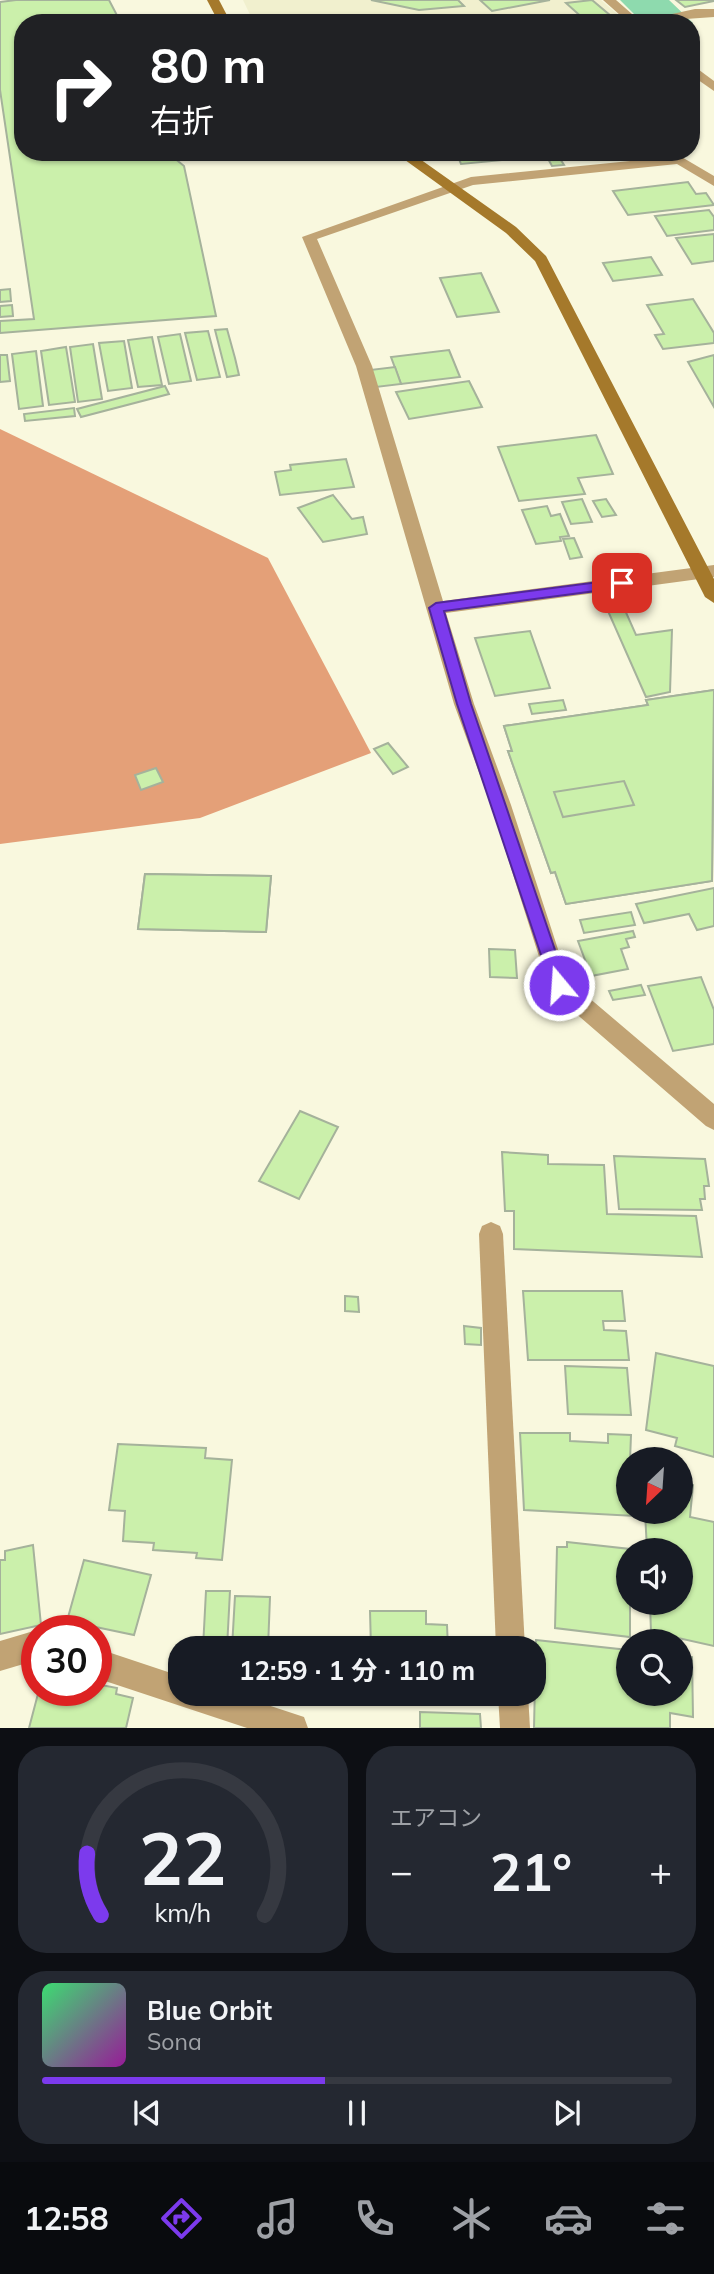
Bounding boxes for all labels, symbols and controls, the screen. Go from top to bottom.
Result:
text: 80 m [150,34,266,95]
icon: right [35,42,126,133]
text: 右折 [150,100,214,140]
pin [592,553,652,613]
icon: arrive [603,564,641,602]
position arrow [522,948,596,1022]
north arrow [616,1447,693,1524]
map controls [616,1447,693,1706]
button: sound [616,1538,693,1615]
speed limit sign: 30 [21,1615,112,1706]
button: search [616,1629,693,1706]
text: 12:59 · 1 分 · 110 m [239,1654,475,1687]
text: エアコン [390,1803,482,1832]
text: 22 [139,1813,227,1904]
text: 21° [490,1839,572,1904]
text: − [390,1847,413,1895]
text: + [649,1847,672,1895]
text: km/h [155,1897,211,1928]
text: Blue Orbit [147,1994,272,2027]
text: Sona [147,2027,202,2056]
icon: previous [128,2094,166,2132]
icon: pause [338,2094,376,2132]
icon: next [548,2094,586,2132]
icon: directions [157,2194,206,2243]
icon: music [253,2194,302,2243]
icon: phone [350,2194,399,2243]
icon: climate [447,2194,496,2243]
icon: car [544,2194,593,2243]
icon: filters [641,2194,690,2243]
text: 12:58 [24,2198,109,2238]

